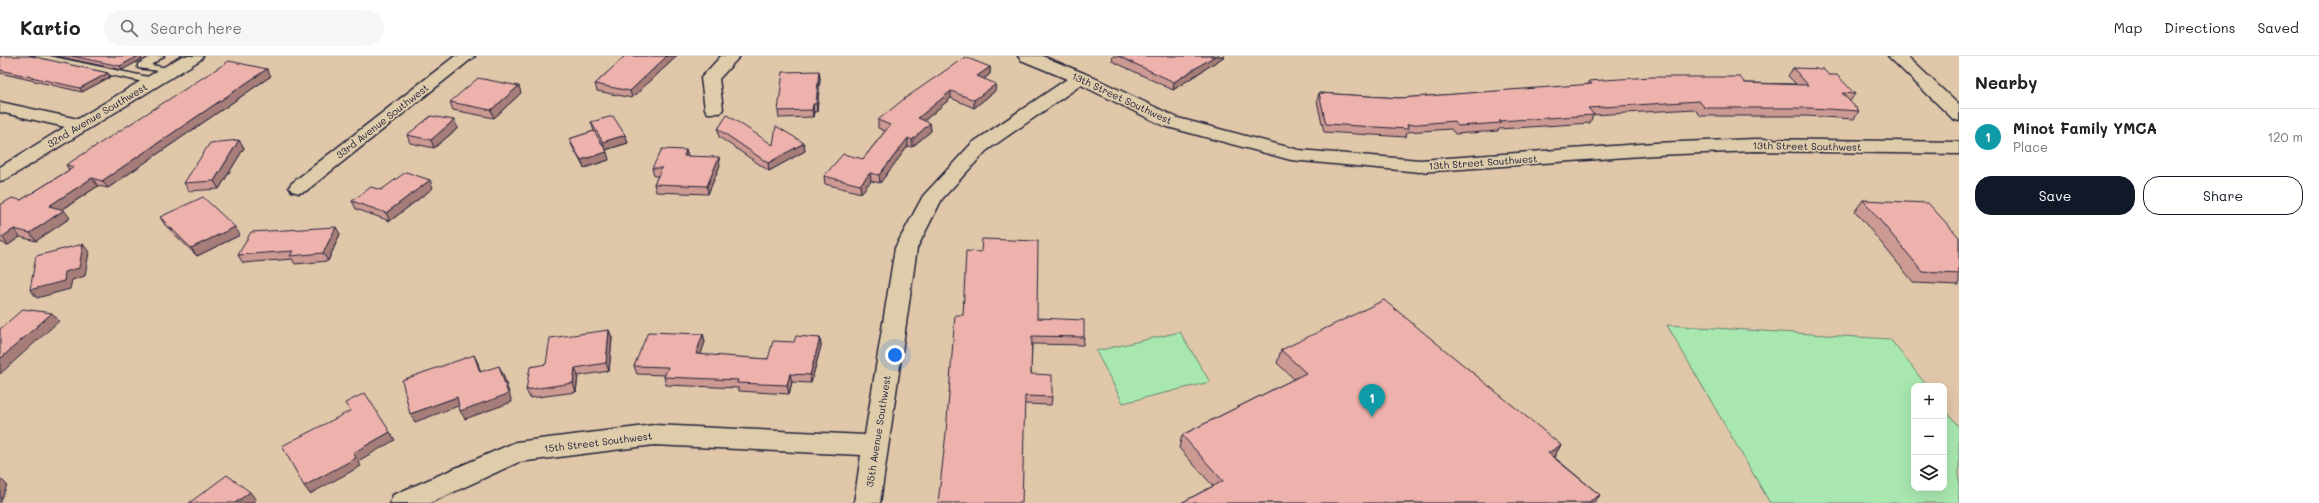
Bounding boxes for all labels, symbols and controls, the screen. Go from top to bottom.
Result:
search box [104,10,384,46]
text: Kartio [20,15,80,40]
icon: search [118,17,140,39]
text: Search here [150,18,242,38]
text: Map [2114,18,2142,37]
text: Directions [2164,18,2235,37]
text: Saved [2257,18,2299,37]
street label: 13th Street Southwest [1070,69,1174,127]
text: Nearby [1975,71,2037,93]
street label: 32nd Avenue Southwest [44,79,150,151]
street label: 33rd Avenue Southwest [333,80,431,162]
text: Minot Family YMCA [2013,118,2157,138]
text: 1 [1985,128,1991,145]
text: 120 m [2267,128,2303,145]
street label: 13th Street Southwest [1752,138,1862,154]
text: Place [2013,138,2048,155]
street label: 13th Street Southwest [1428,151,1538,173]
button: Save [1975,176,2135,215]
button: Share [2143,176,2303,215]
your location [885,345,905,365]
street label: 35th Avenue Southwest [862,374,894,488]
map controls [1911,383,1947,491]
button: + [1911,383,1947,419]
pin: 1 [1359,384,1385,417]
button: − [1911,419,1947,455]
street label: 15th Street Southwest [543,428,653,456]
button: layers [1911,455,1947,491]

